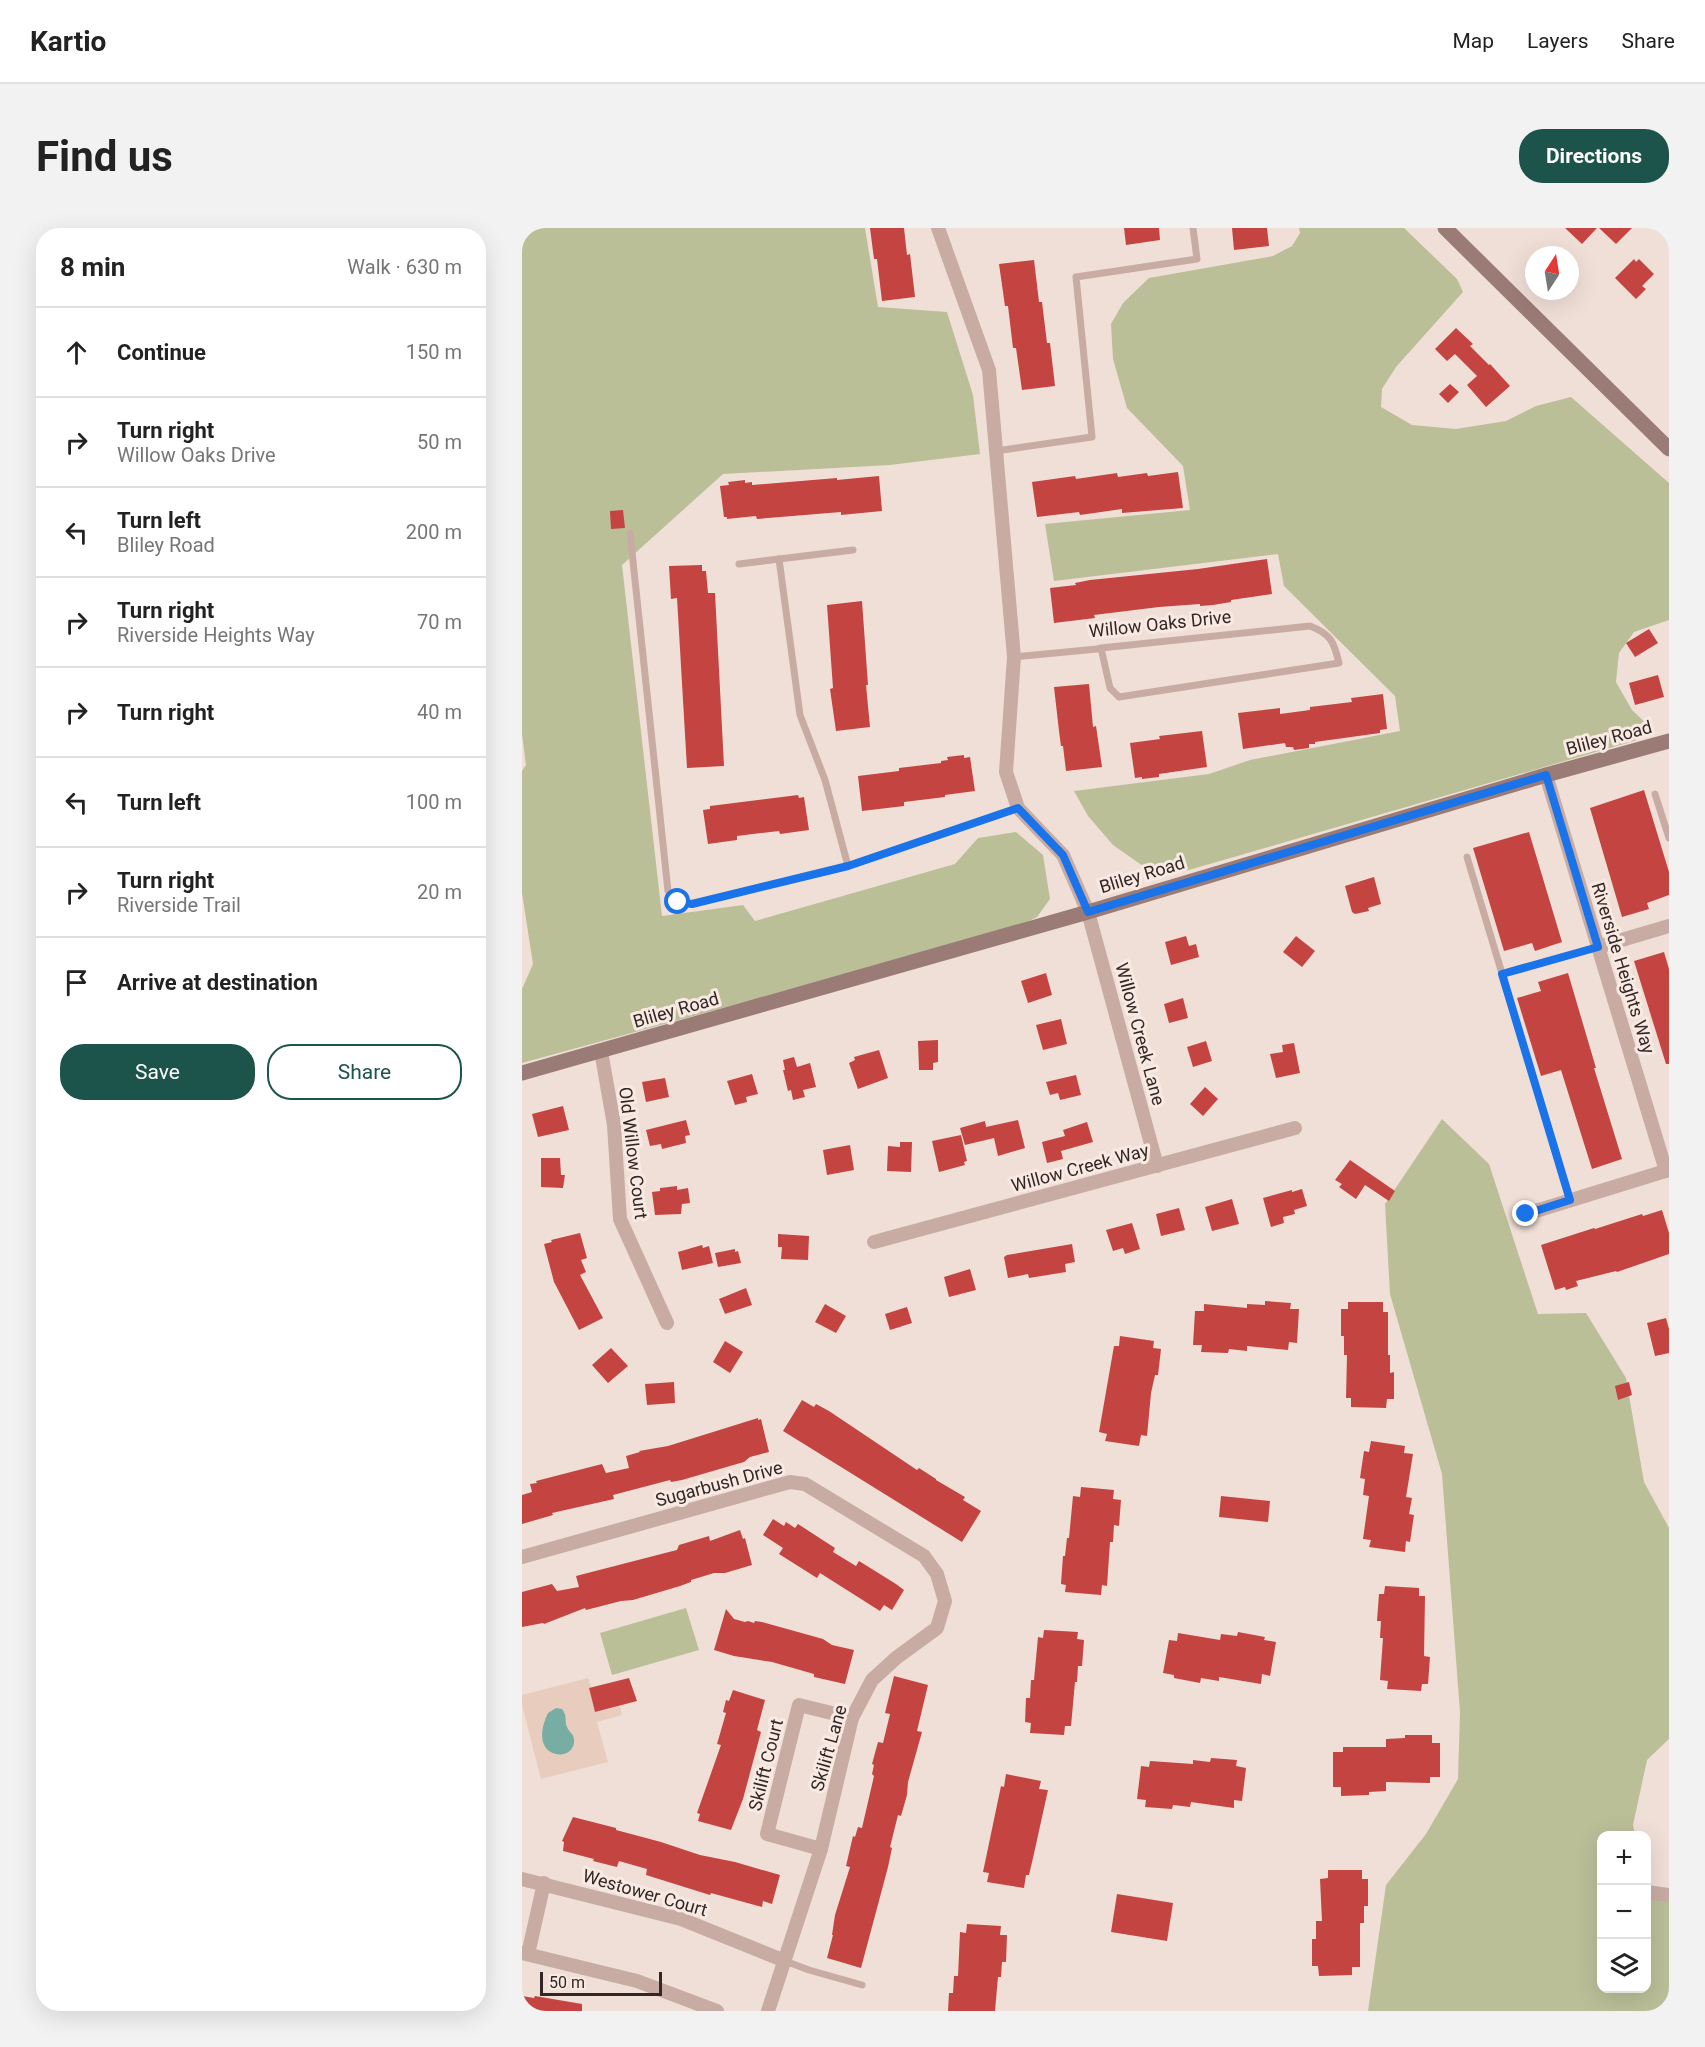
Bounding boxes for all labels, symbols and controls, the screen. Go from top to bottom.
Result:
text: Kartio [30,25,106,58]
text: Map [1452,29,1494,53]
text: Layers [1527,29,1588,53]
text: Share [1621,29,1675,53]
button: Directions [1519,129,1669,183]
text: Find us [36,132,173,181]
north arrow [1525,246,1579,300]
text: 8 min [60,252,125,282]
text: Walk · 630 m [347,255,462,279]
icon: ahead [60,336,93,369]
text: Continue [117,340,206,365]
text: 150 m [406,340,462,364]
text: Turn right [117,418,214,443]
icon: right [60,426,93,459]
text: 50 m [417,430,462,454]
text: Willow Oaks Drive [117,443,276,467]
text: Turn left [117,508,201,533]
icon: left [60,516,93,549]
text: 200 m [406,520,462,544]
text: Bliley Road [117,533,215,557]
text: Turn right [117,598,214,623]
icon: right [60,606,93,639]
street label: Willow Oaks Drive [1088,606,1232,641]
text: 70 m [417,610,462,634]
text: Riverside Heights Way [117,623,315,647]
icon: right [60,696,93,729]
text: Turn right [117,700,214,725]
text: 40 m [417,700,462,724]
street label: Bliley Road [1564,716,1654,759]
icon: left [60,786,93,819]
text: Turn left [117,790,201,815]
text: 100 m [406,790,462,814]
street label: Bliley Road [1097,852,1187,897]
text: Turn right [117,868,214,893]
icon: right [60,876,93,909]
text: 20 m [417,880,462,904]
street label: Riverside Heights Way [1587,880,1660,1056]
route start [664,888,690,914]
text: Riverside Trail [117,893,241,917]
street label: Willow Creek Lane [1111,960,1170,1107]
icon: arrive [60,966,93,999]
text: Arrive at destination [117,970,318,995]
street label: Bliley Road [631,987,721,1032]
button: Save [60,1044,255,1100]
button: Share [267,1044,462,1100]
street label: Old Willow Court [615,1086,652,1220]
street label: Willow Creek Way [1009,1139,1151,1196]
route end [1512,1200,1538,1226]
street label: Sugarbush Drive [653,1456,785,1511]
street label: Skilift Lane [806,1702,851,1793]
street label: Skilift Court [744,1717,787,1813]
map controls [1597,1831,1651,1993]
button: + [1597,1831,1651,1885]
street label: Westower Court [580,1865,710,1920]
button: − [1597,1885,1651,1939]
button: layers [1597,1939,1651,1993]
scale bar [540,1969,662,1996]
text: 50 m [549,1973,585,1992]

